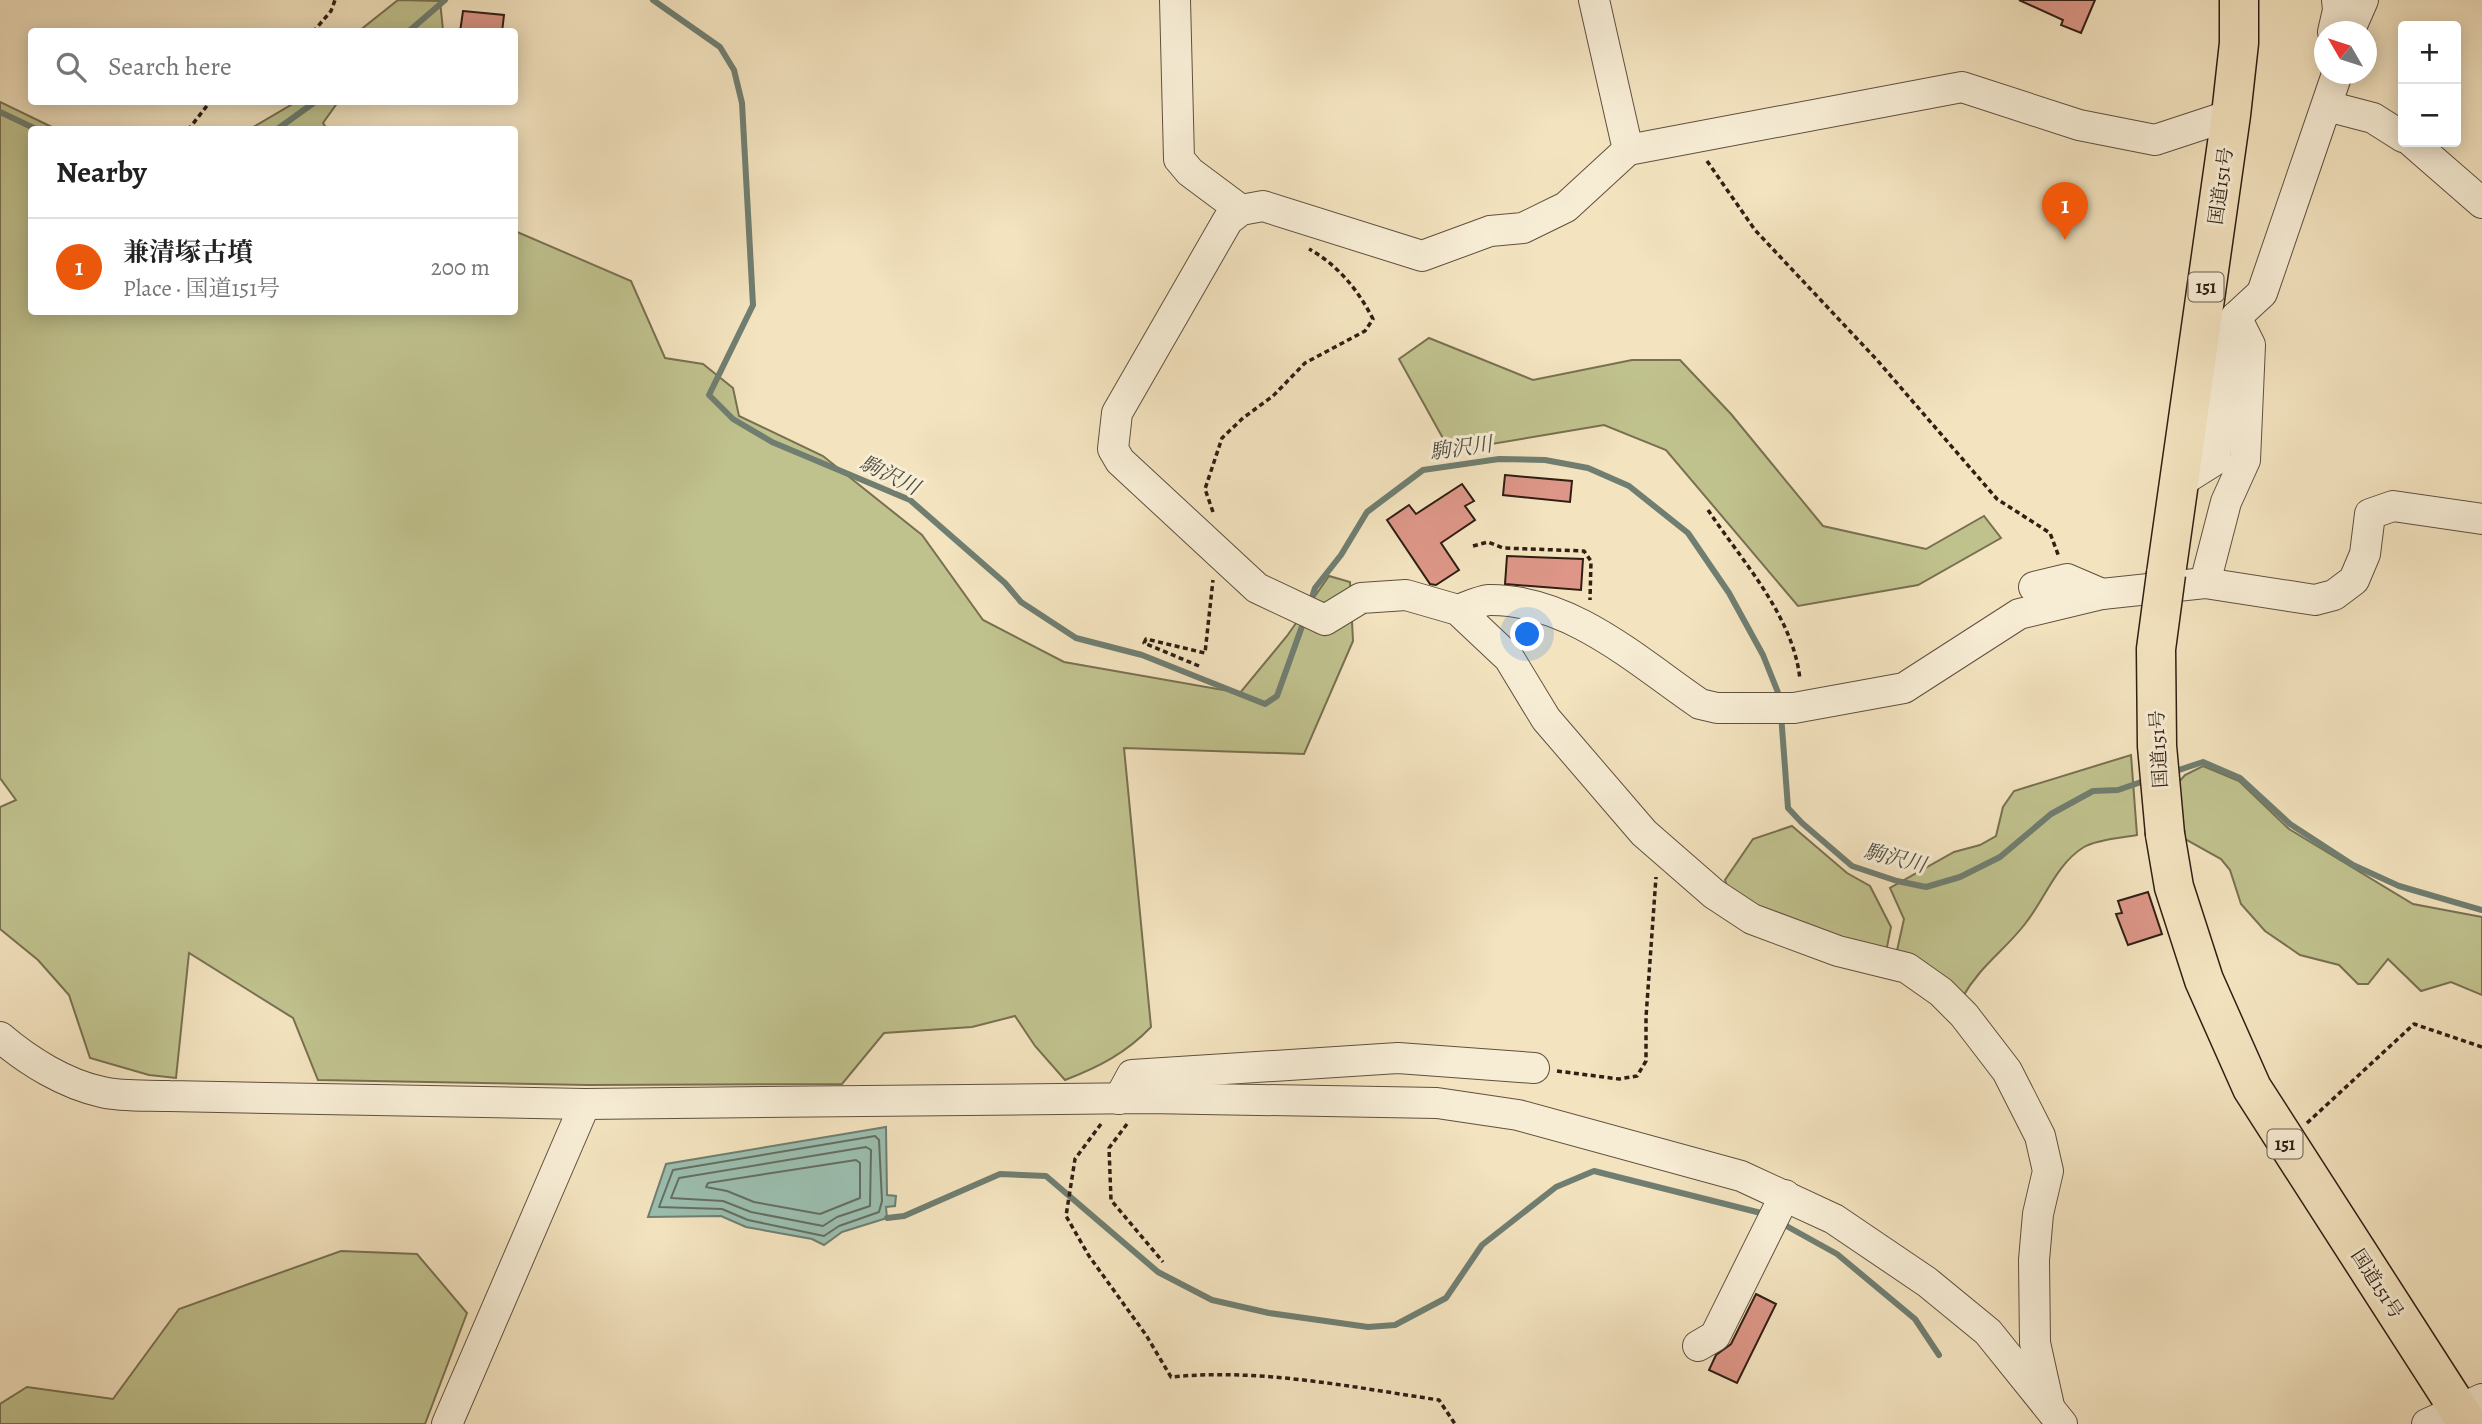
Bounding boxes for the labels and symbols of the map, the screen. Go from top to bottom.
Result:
north arrow [2314,21,2377,84]
street label: 国道151号 [2203,145,2239,227]
pin: 1 [2042,182,2088,240]
road number: 151 [2188,272,2224,302]
water label: 駒沢川 [1428,429,1496,466]
water label: 駒沢川 [856,449,926,502]
your location [1510,617,1544,651]
street label: 国道151号 [2144,709,2174,789]
water label: 駒沢川 [1861,837,1931,880]
road number: 151 [2268,1129,2302,1158]
street label: 国道151号 [2345,1244,2409,1324]

